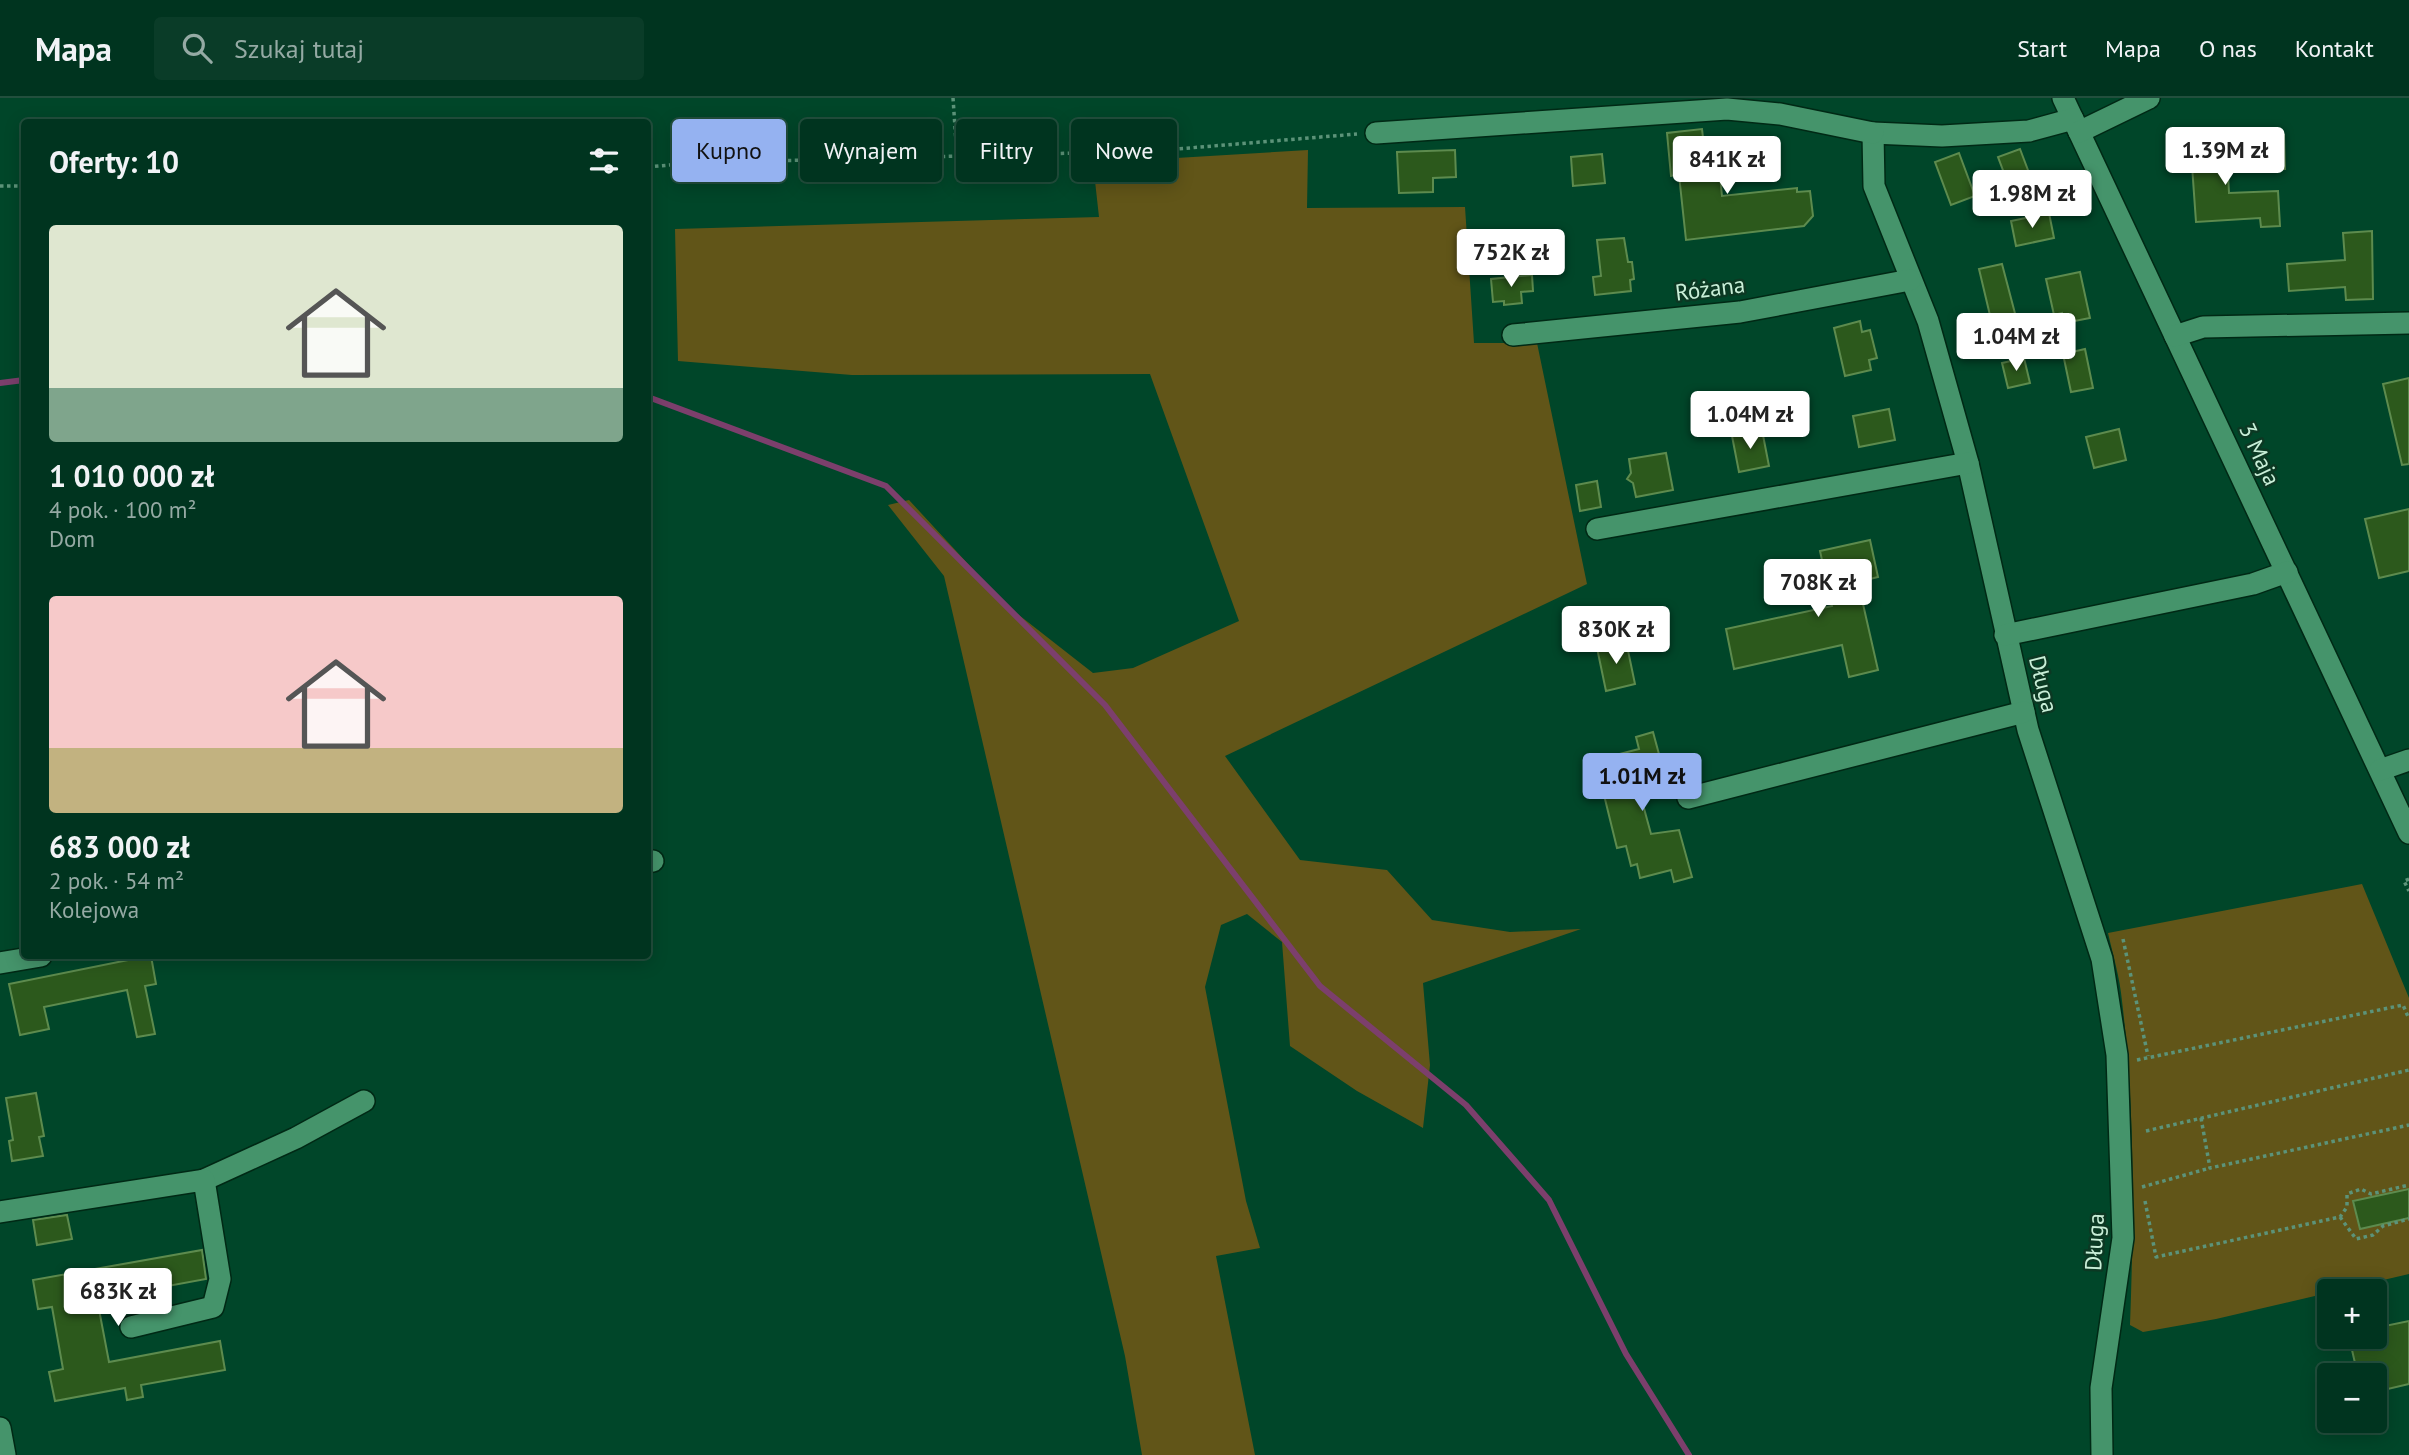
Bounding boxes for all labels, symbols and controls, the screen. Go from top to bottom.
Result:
search box [154,17,644,80]
text: Mapa [35,27,112,70]
icon: search [178,29,216,67]
text: Szukaj tutaj [234,32,364,65]
text: Start [2017,33,2067,64]
text: Mapa [2105,33,2161,64]
text: O nas [2199,33,2257,64]
text: Kontakt [2295,33,2374,64]
chip: Kupno [672,119,786,182]
chip: Wynajem [800,119,942,182]
chip: Filtry [956,119,1057,182]
chip: Nowe [1071,119,1177,182]
pin: 1.39M zł [2153,127,2297,187]
text: 1.39M zł [2182,135,2268,164]
pin: 841K zł [1662,136,1792,196]
text: Oferty: 10 [49,142,179,181]
icon: filters [585,142,623,180]
text: 841K zł [1689,144,1765,173]
pin: 1.98M zł [1960,170,2104,230]
text: 1.98M zł [1989,178,2075,207]
pin: 752K zł [1446,230,1576,289]
text: 752K zł [1473,237,1549,266]
street label: Różana [1673,269,1747,307]
icon: home [273,270,399,396]
pin: 1.04M zł [1944,314,2088,373]
text: 1.04M zł [1973,321,2059,350]
pin: 1.04M zł [1678,392,1822,451]
text: 1.04M zł [1707,399,1793,428]
street label: 3 Maja [2233,418,2287,490]
text: 1 010 000 zł [49,456,214,495]
text: 4 pok. · 100 m² [49,495,197,524]
text: Dom [49,524,95,553]
pin: 708K zł [1753,560,1883,619]
text: 708K zł [1780,567,1856,596]
pin: 830K zł [1551,606,1681,666]
text: 830K zł [1578,614,1654,643]
icon: home [273,641,399,767]
street label: Długa [2023,652,2065,716]
pin: 1.01M zł [1570,754,1714,813]
text: 1.01M zł [1599,761,1685,790]
text: 683 000 zł [49,827,190,866]
text: 2 pok. · 54 m² [49,866,184,895]
text: Kolejowa [49,895,139,924]
street label: Długa [2078,1212,2110,1272]
pin: 683K zł [53,1268,183,1328]
text: 683K zł [80,1276,156,1305]
map controls [2317,1279,2387,1433]
button: + [2317,1279,2387,1349]
button: − [2317,1363,2387,1433]

